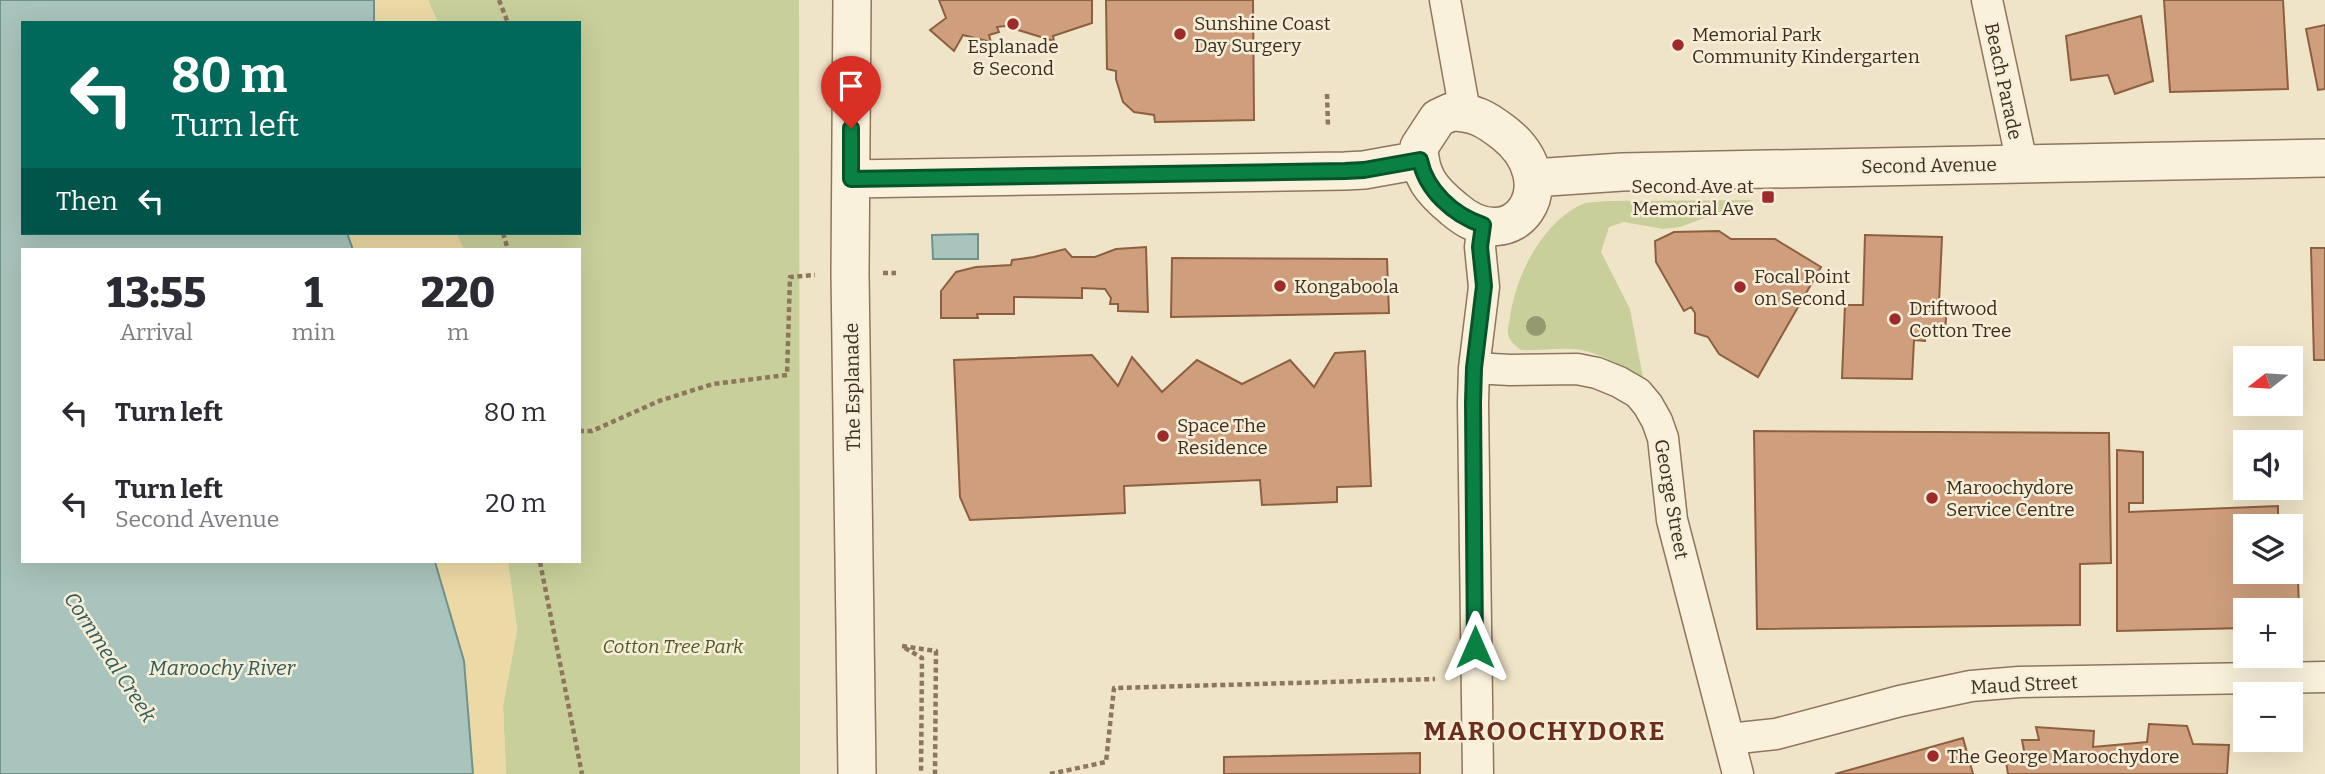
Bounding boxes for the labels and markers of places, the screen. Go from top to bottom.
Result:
place label: Sunshine Coast Day Surgery [1194,12,1331,57]
marker: Esplanade & Second [1005,16,1021,32]
place label: Memorial Park Community Kindergarten [1692,23,1920,68]
marker: Sunshine Coast Day Surgery [1172,26,1188,42]
place label: Esplanade & Second [967,35,1059,80]
marker: Memorial Park Community Kindergarten [1670,37,1686,53]
pin [821,56,881,128]
place label: Second Ave at Memorial Ave [1631,175,1754,220]
marker: Second Ave at Memorial Ave [1760,189,1776,205]
place label: Focal Point on Second [1754,265,1850,310]
place label: Kongaboola [1294,275,1399,298]
marker: Kongaboola [1272,278,1288,294]
marker: Focal Point on Second [1732,279,1748,295]
place label: Driftwood Cotton Tree [1909,297,2011,342]
marker: Driftwood Cotton Tree [1887,311,1903,327]
place label: Space The Residence [1177,414,1268,459]
marker: Space The Residence [1155,428,1171,444]
place label: Maroochydore Service Centre [1946,476,2075,521]
marker: Maroochydore Service Centre [1924,490,1940,506]
place label: The George Maroochydore [1947,745,2179,768]
marker: The George Maroochydore [1925,748,1941,764]

